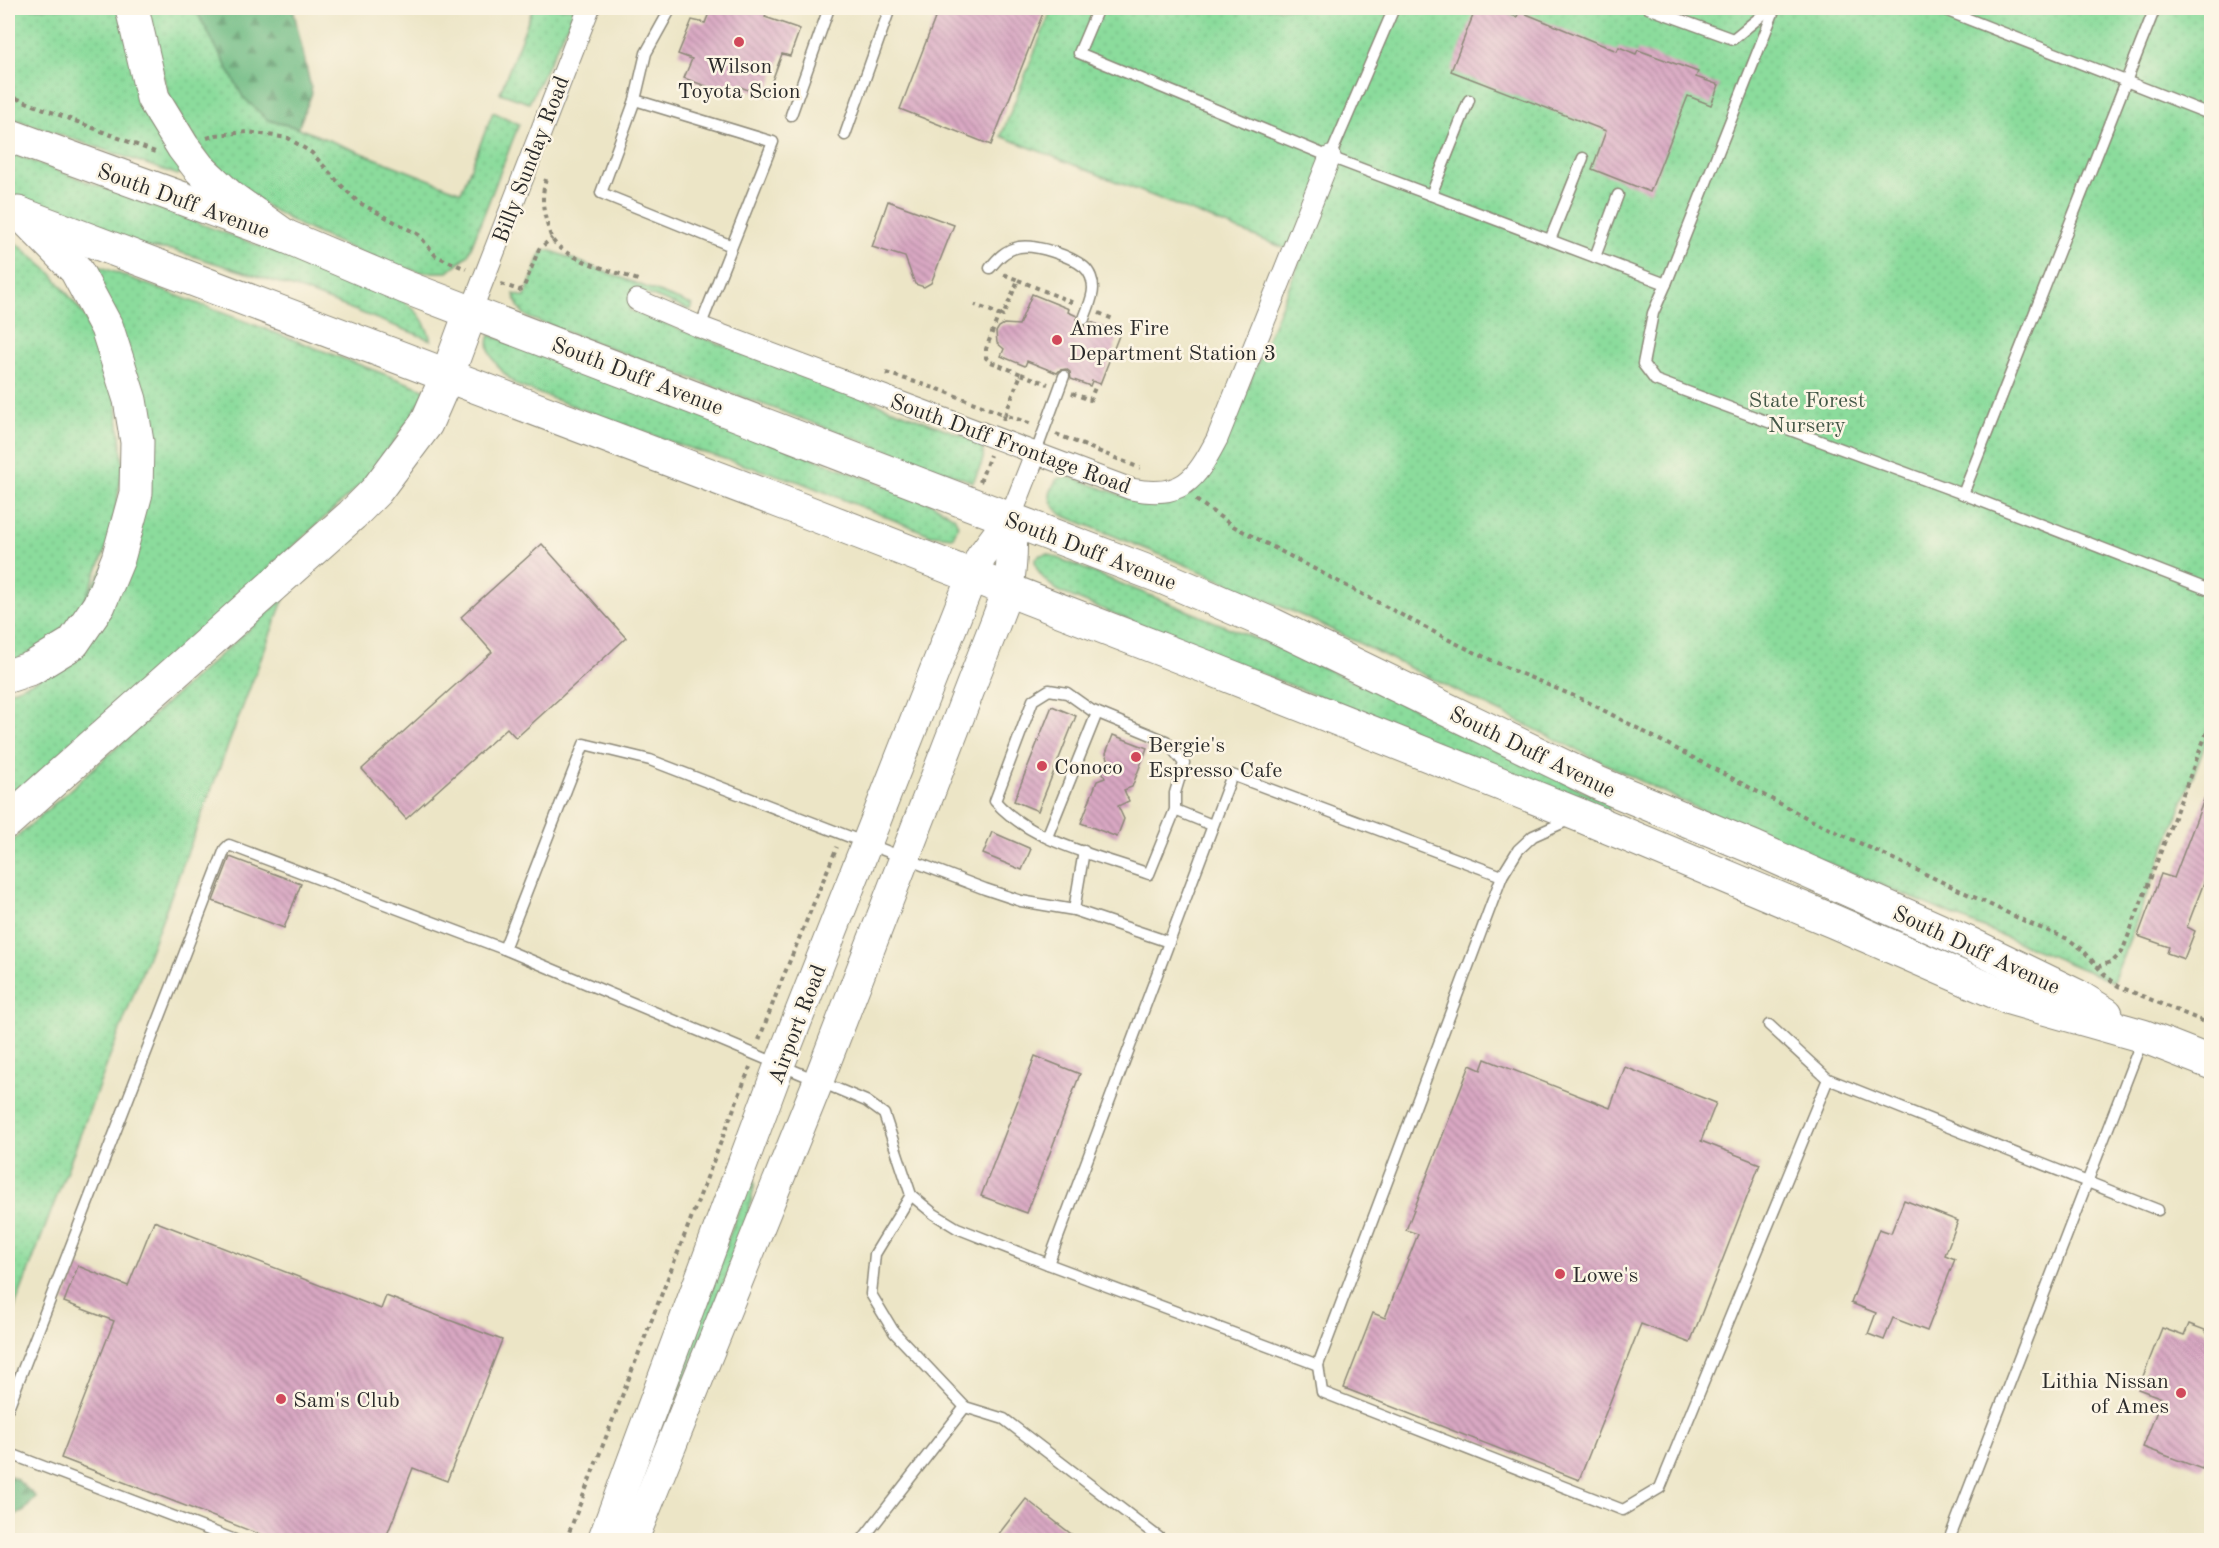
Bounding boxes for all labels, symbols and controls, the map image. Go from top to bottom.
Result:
marker: Wilson Toyota Scion [732,35,746,49]
place label: Wilson Toyota Scion [677,56,801,103]
street label: Billy Sunday Road [490,73,574,246]
street label: South Duff Avenue [94,160,272,243]
place label: Ames Fire Department Station 3 [1069,318,1276,365]
marker: Ames Fire Department Station 3 [1050,333,1064,347]
street label: South Duff Avenue [549,334,726,420]
park label: State Forest Nursery [1749,390,1865,437]
street label: South Duff Frontage Road [887,391,1133,499]
street label: South Duff Avenue [1002,509,1179,595]
street label: South Duff Avenue [1446,703,1619,802]
place label: Bergie's Espresso Cafe [1148,735,1282,782]
marker: Bergie's Espresso Cafe [1129,750,1143,764]
place label: Conoco [1054,757,1123,779]
marker: Conoco [1035,759,1049,773]
street label: South Duff Avenue [1889,902,2063,999]
street label: Airport Road [765,962,831,1087]
place label: Lowe's [1572,1265,1638,1287]
marker: Lowe's [1553,1267,1567,1281]
place label: Lithia Nissan of Ames [2041,1371,2169,1418]
marker: Lithia Nissan of Ames [2174,1386,2188,1400]
place label: Sam's Club [293,1390,400,1412]
marker: Sam's Club [274,1392,288,1406]

